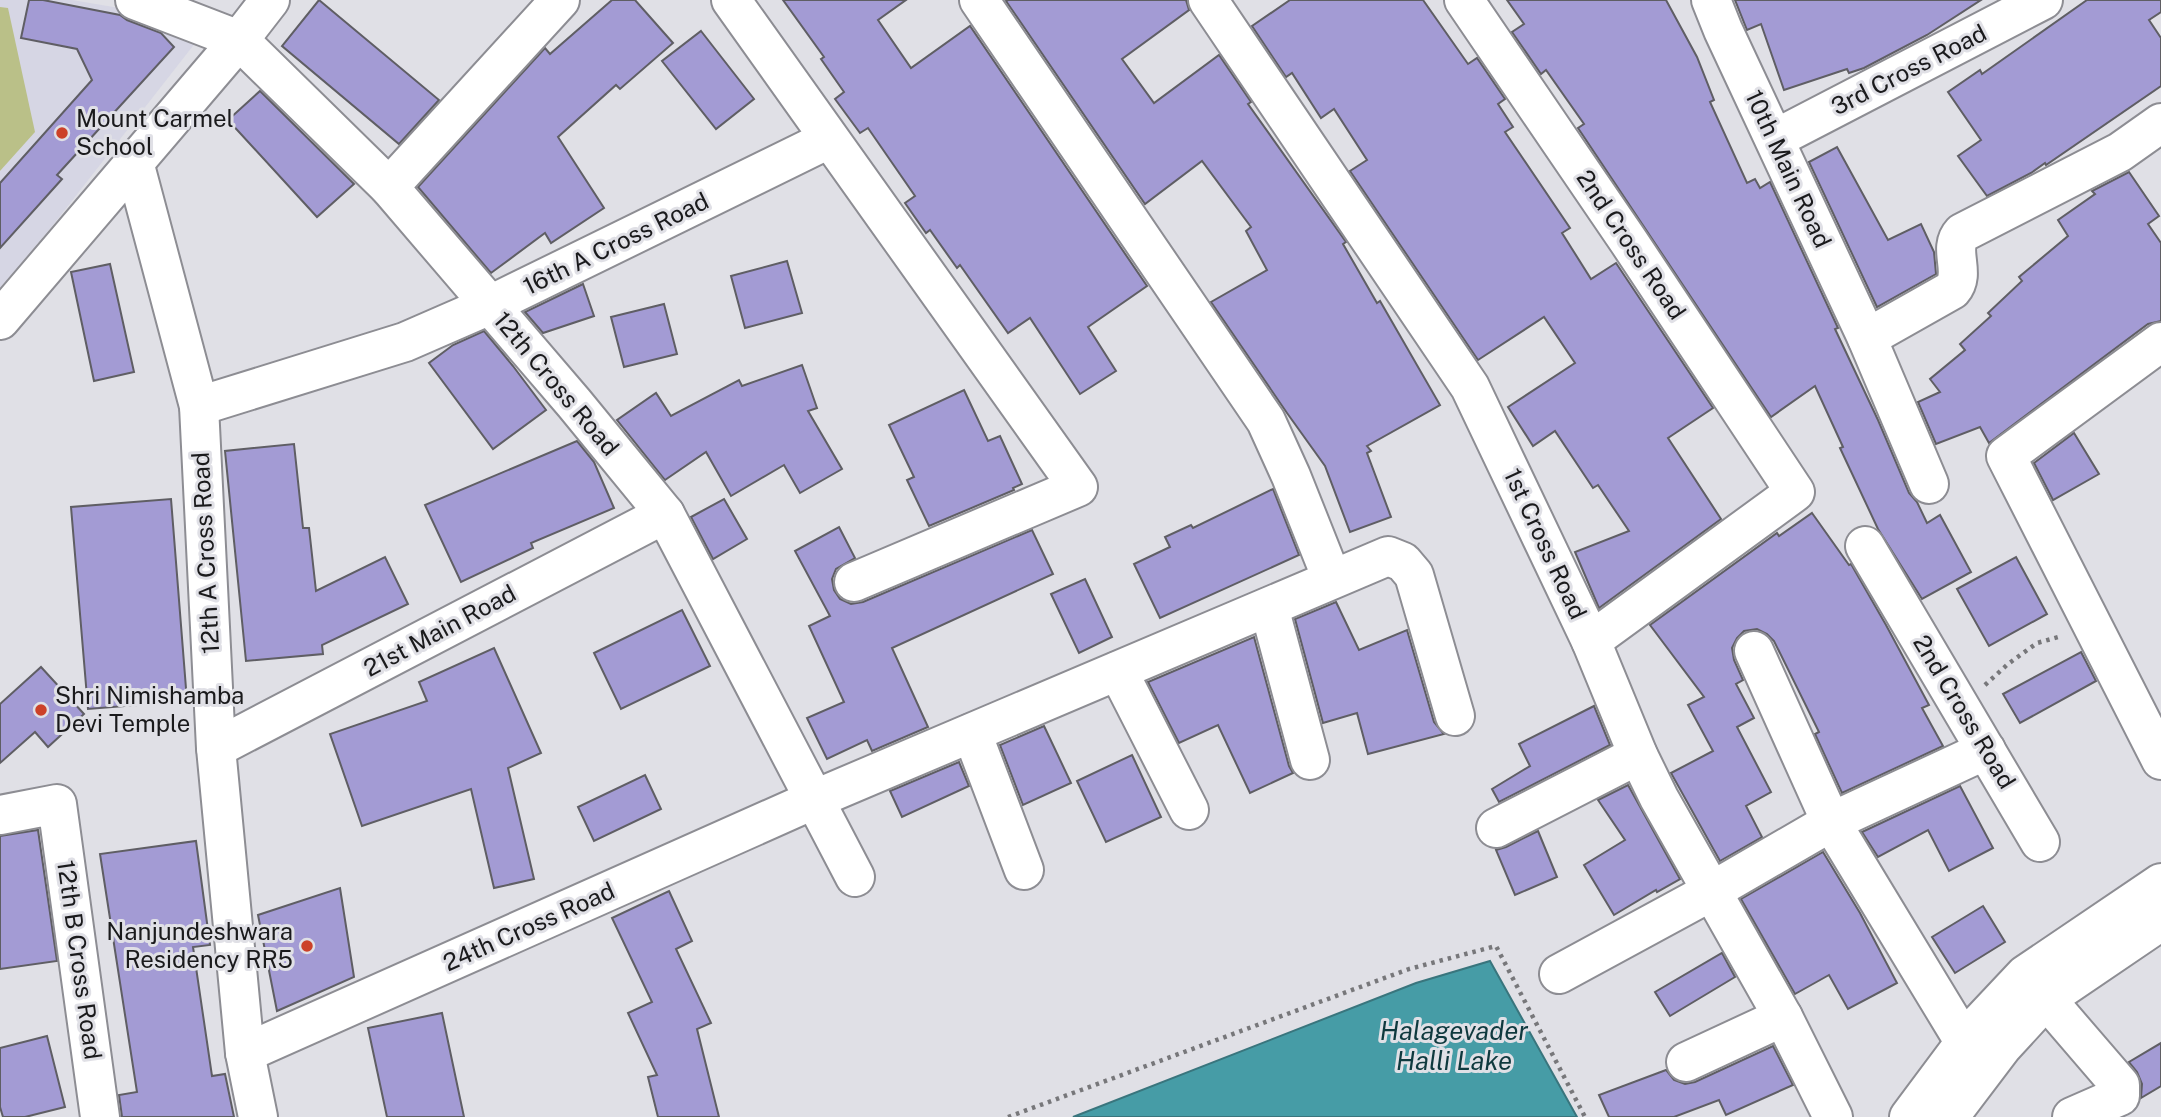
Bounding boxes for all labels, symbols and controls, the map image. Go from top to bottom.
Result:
street label: 3rd Cross Road [1826,18,1991,120]
street label: 10th Main Road [1740,85,1838,252]
place label: Mount Carmel School [76,104,234,160]
marker: Mount Carmel School [54,125,70,141]
street label: 2nd Cross Road [1571,164,1692,325]
street label: 16th A Cross Road [518,186,713,300]
street label: 12th Cross Road [488,306,625,461]
street label: 12th A Cross Road [186,451,224,655]
street label: 1st Cross Road [1499,464,1593,623]
street label: 21st Main Road [359,578,520,682]
street label: 2nd Cross Road [1908,630,2022,793]
place label: Shri Nimishamba Devi Temple [55,681,244,737]
marker: Shri Nimishamba Devi Temple [33,702,49,718]
street label: 12th B Cross Road [52,858,108,1061]
street label: 24th Cross Road [439,876,619,976]
place label: Nanjundeshwara Residency RR5 [106,917,293,973]
marker: Nanjundeshwara Residency RR5 [299,938,315,954]
water label: Halagevader Halli Lake [1380,1015,1528,1076]

